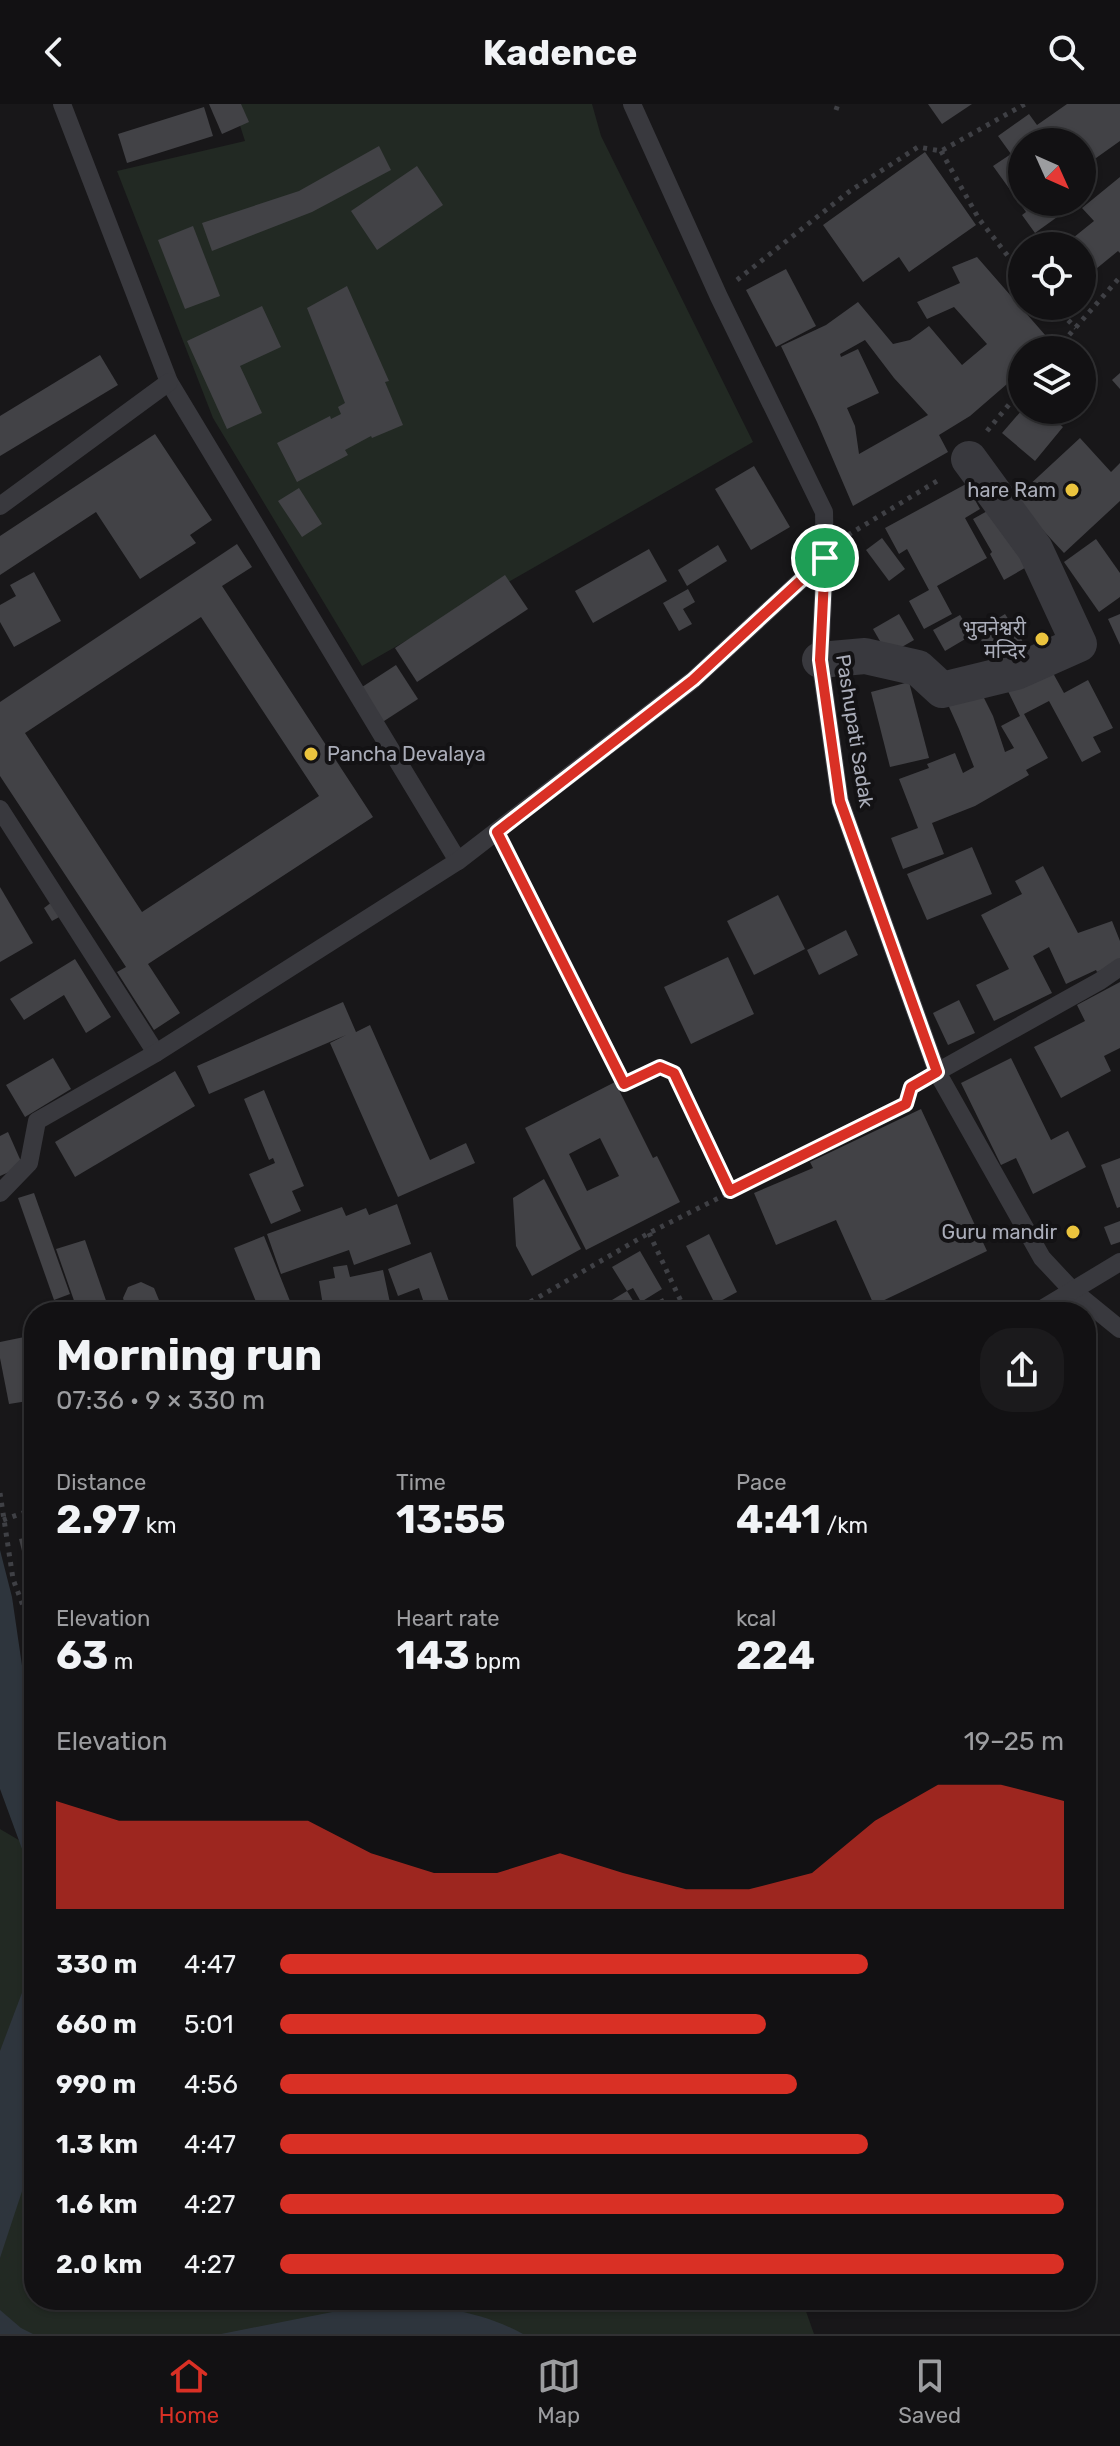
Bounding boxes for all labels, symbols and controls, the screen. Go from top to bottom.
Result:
icon: back [32,30,76,74]
icon: search [1044,30,1088,74]
text: Kadence [483,31,637,74]
north arrow [1008,128,1096,216]
map controls [1008,128,1096,424]
button: locate [1008,232,1096,320]
button: layers [1008,336,1096,424]
place label: hare Ram [967,478,1056,502]
marker: hare Ram [1063,481,1081,499]
pin [791,524,859,592]
icon: arrive [803,536,847,580]
place label: भुवनेश्वरी मन्दिर [963,616,1027,663]
marker: भुवनेश्वरी मन्दिर [1033,630,1051,648]
street label: Pashupati Sadak [831,652,879,810]
place label: Pancha Devalaya [327,742,486,766]
marker: Pancha Devalaya [302,745,320,763]
place label: Guru mandir [942,1220,1057,1244]
marker: Guru mandir [1064,1223,1082,1241]
button: share [980,1328,1064,1412]
text: Morning run [56,1329,322,1381]
text: 07:36 · 9 × 330 m [56,1385,265,1416]
text: Distance [56,1469,146,1496]
text: Time [396,1469,446,1496]
text: Pace [736,1469,787,1496]
text: 2.97 [56,1496,140,1543]
text: 13:55 [396,1496,506,1543]
text: 4:41 [736,1496,821,1543]
text: km [140,1512,177,1539]
text: /km [821,1512,868,1539]
text: Elevation [56,1605,150,1632]
text: Heart rate [396,1605,500,1632]
text: kcal [736,1605,776,1632]
text: 63 [56,1632,108,1679]
text: 143 [396,1632,470,1679]
text: 224 [736,1632,815,1679]
text: m [108,1648,133,1675]
text: bpm [470,1648,521,1675]
text: Elevation [56,1726,167,1757]
text: 19–25 m [964,1726,1064,1757]
text: 330 m [56,1949,137,1980]
text: 4:47 [184,1949,236,1980]
text: 660 m [56,2009,137,2040]
text: 5:01 [184,2009,234,2040]
text: 990 m [56,2069,136,2100]
text: 4:56 [184,2069,238,2100]
text: 1.3 km [56,2129,138,2160]
text: 4:47 [184,2129,236,2160]
text: 1.6 km [56,2189,138,2220]
text: 4:27 [184,2189,235,2220]
text: 2.0 km [56,2249,142,2280]
text: 4:27 [184,2249,235,2280]
tab: Home [159,2354,219,2429]
tab: Map [537,2354,581,2429]
tab: Saved [898,2354,961,2429]

